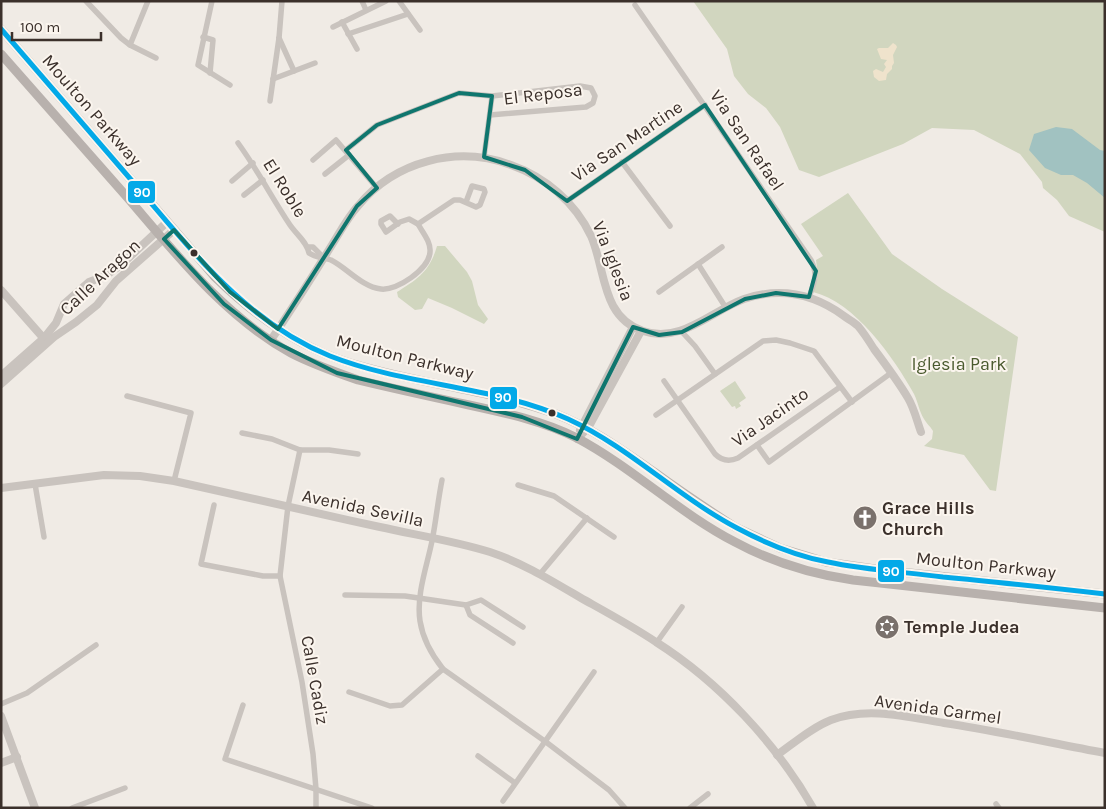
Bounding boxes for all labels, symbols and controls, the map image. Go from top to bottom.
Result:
scale bar [12,10,101,42]
text: 100 m [20,18,60,36]
street label: Moulton Parkway [38,50,147,171]
street label: El Reposa [502,78,584,110]
street label: Via San Rafael [705,85,789,195]
street label: Via San Martine [567,96,687,186]
street label: El Roble [258,155,312,221]
line badge: 90 [127,180,156,204]
text: 90 [133,184,151,201]
street label: Via Iglesia [588,218,638,304]
street label: Calle Aragon [55,234,145,320]
unlabelled marker [189,248,199,258]
street label: Moulton Parkway [334,329,476,385]
park label: Iglesia Park [911,353,1007,375]
street label: Via Jacinto [727,382,813,452]
line badge: 90 [489,386,518,410]
text: 90 [494,389,512,406]
unlabelled marker [547,408,557,418]
street label: Avenida Sevilla [300,484,426,532]
place label: Grace Hills Church [882,497,974,540]
church icon: Grace Hills Church [852,505,878,531]
street label: Moulton Parkway [915,547,1058,583]
line badge: 90 [877,559,905,583]
text: 90 [882,563,900,580]
synagogue icon: Temple Judea [874,614,900,640]
place label: Temple Judea [904,616,1020,638]
street label: Calle Cadiz [296,634,334,726]
street label: Avenida Carmel [873,689,1003,729]

